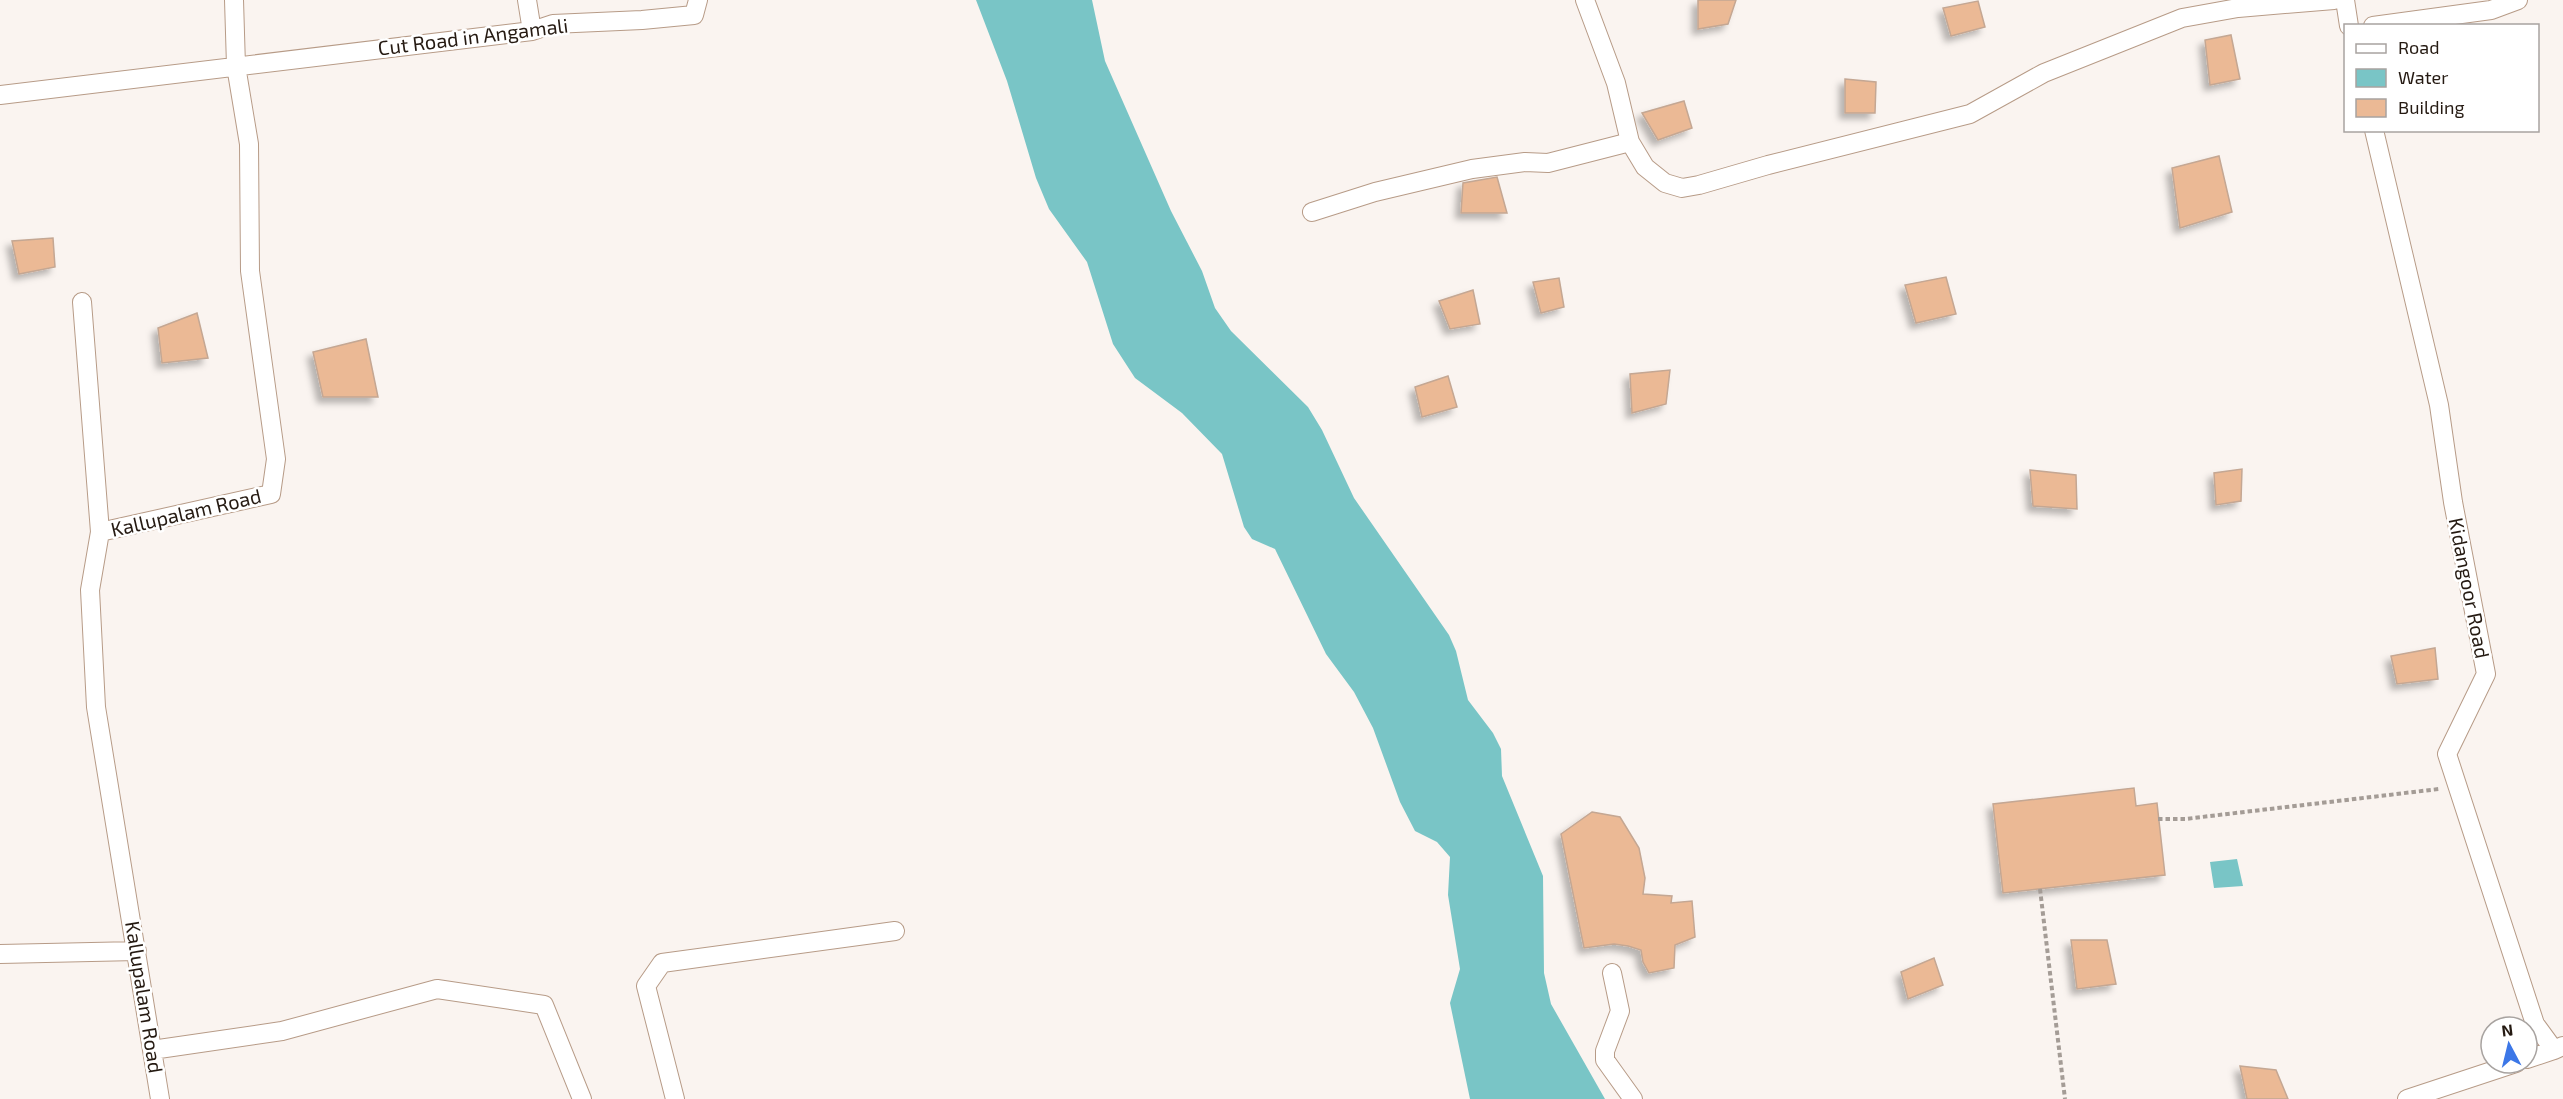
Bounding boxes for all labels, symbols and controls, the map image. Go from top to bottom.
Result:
street label: Cut Road in Angamali [376,12,569,60]
legend [2344,24,2539,132]
text: Road [2398,36,2439,58]
text: Water [2398,66,2448,88]
text: Building [2398,96,2465,118]
street label: Kallupalam Road [108,483,263,541]
street label: Kidangoor Road [2445,515,2495,660]
street label: Kallupalam Road [121,919,169,1075]
north arrow [2479,1015,2539,1075]
text: N [2500,1019,2514,1040]

